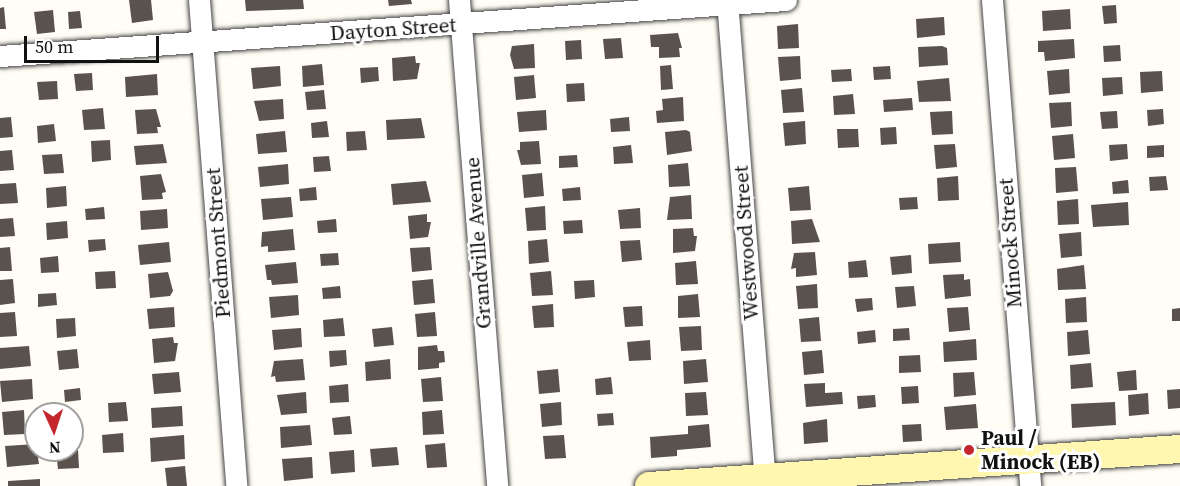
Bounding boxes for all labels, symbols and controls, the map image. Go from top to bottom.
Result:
street label: Dayton Street [329,12,457,46]
scale bar [27,24,162,62]
text: 50 m [35,34,73,59]
street label: Grandville Avenue [459,156,497,330]
street label: Westwood Street [728,165,764,321]
street label: Piedmont Street [200,167,236,319]
street label: Minock Street [993,177,1027,309]
north arrow [24,402,84,462]
place label: Paul / Minock (EB) [981,425,1100,475]
text: N [48,437,61,459]
marker: Paul / Minock (EB) [962,443,976,457]

